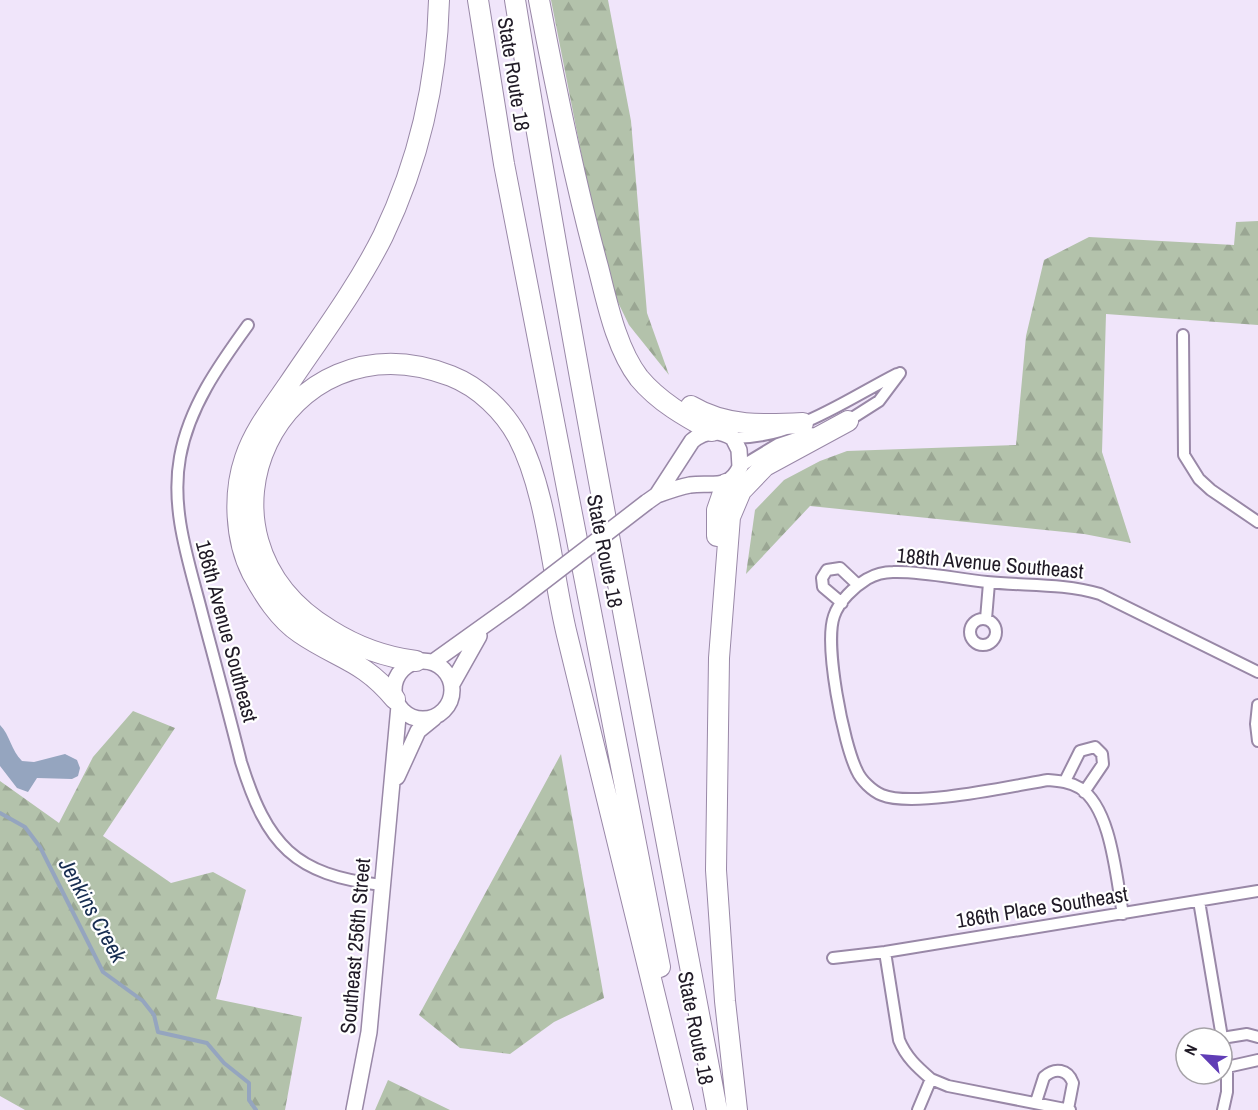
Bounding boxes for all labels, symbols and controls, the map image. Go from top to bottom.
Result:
street label: State Route 18 [491,15,537,133]
street label: State Route 18 [580,492,630,610]
street label: 186th Avenue Southeast [189,537,265,725]
street label: 188th Avenue Southeast [895,540,1085,586]
water label: Jenkins Creek [51,851,135,969]
street label: Southeast 256th Street [333,857,377,1035]
street label: 186th Place Southeast [954,879,1130,935]
street label: State Route 18 [671,969,721,1087]
north arrow [1174,1026,1234,1086]
text: N [1178,1041,1202,1059]

